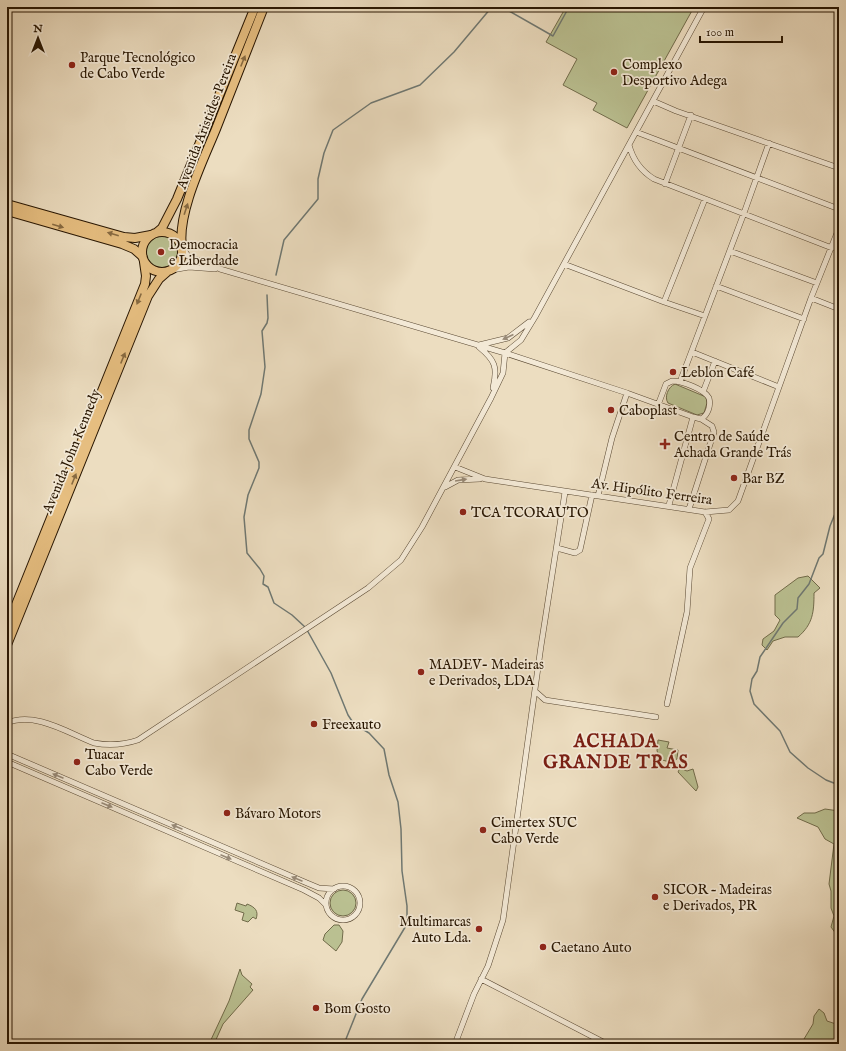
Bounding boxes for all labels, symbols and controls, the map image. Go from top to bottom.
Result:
north arrow [18,18,58,58]
scale bar [700,18,782,44]
text: N [32,22,43,36]
text: 100 m [706,25,734,40]
place label: Parque Tecnológico de Cabo Verde [80,49,196,83]
street label: Avenida Aristides Pereira [172,50,241,193]
one-way arrow [240,55,246,67]
place label: Complexo Desportivo Adega [622,56,728,90]
marker: Parque Tecnológico de Cabo Verde [67,60,77,70]
marker: Complexo Desportivo Adega [609,67,619,77]
one-way arrow [184,203,190,215]
one-way arrow [52,223,64,229]
one-way arrow [106,231,118,237]
place label: Democracia e Liberdade [169,236,239,270]
marker: Democracia e Liberdade [156,247,166,257]
one-way arrow [136,294,142,305]
one-way arrow [503,334,514,340]
one-way arrow [120,353,126,364]
place label: Leblon Café [681,364,755,382]
marker: Leblon Café [668,367,678,377]
street label: Avenida John Kennedy [38,387,105,517]
place label: Caboplast [619,402,677,420]
marker: Caboplast [606,405,616,415]
place label: Centro de Saúde Achada Grande Trás [673,428,792,462]
marker: Centro de Saúde Achada Grande Trás [659,438,671,450]
place label: Bar BZ [742,470,785,488]
one-way arrow [72,472,78,484]
marker: Bar BZ [729,473,739,483]
street label: Av. Hipólito Ferreira [589,474,714,509]
one-way arrow [455,477,467,483]
place label: TCA TCORAUTO [471,504,589,522]
marker: TCA TCORAUTO [458,507,468,517]
place label: MADEV- Madeiras e Derivados, LDA [429,656,544,690]
marker: MADEV- Madeiras e Derivados, LDA [416,667,426,677]
place label: Freexauto [322,716,382,734]
marker: Freexauto [309,719,319,729]
district label: ACHADA GRANDE TRÁS [543,731,689,775]
place label: Tuacar Cabo Verde [85,746,154,780]
marker: Tuacar Cabo Verde [72,757,82,767]
one-way arrow [52,772,64,779]
one-way arrow [102,803,114,809]
place label: Bávaro Motors [235,805,321,823]
marker: Bávaro Motors [222,808,232,818]
place label: Cimertex SUC Cabo Verde [491,814,577,848]
one-way arrow [171,824,183,830]
marker: Cimertex SUC Cabo Verde [478,825,488,835]
one-way arrow [221,854,232,860]
one-way arrow [291,876,302,882]
place label: SICOR – Madeiras e Derivados, PR [663,881,772,915]
marker: SICOR – Madeiras e Derivados, PR [650,892,660,902]
place label: Multimarcas Auto Lda. [399,913,471,947]
marker: Multimarcas Auto Lda. [474,924,484,934]
place label: Caetano Auto [551,939,632,957]
marker: Caetano Auto [538,942,548,952]
place label: Bom Gosto [324,1000,391,1018]
marker: Bom Gosto [311,1003,321,1013]

